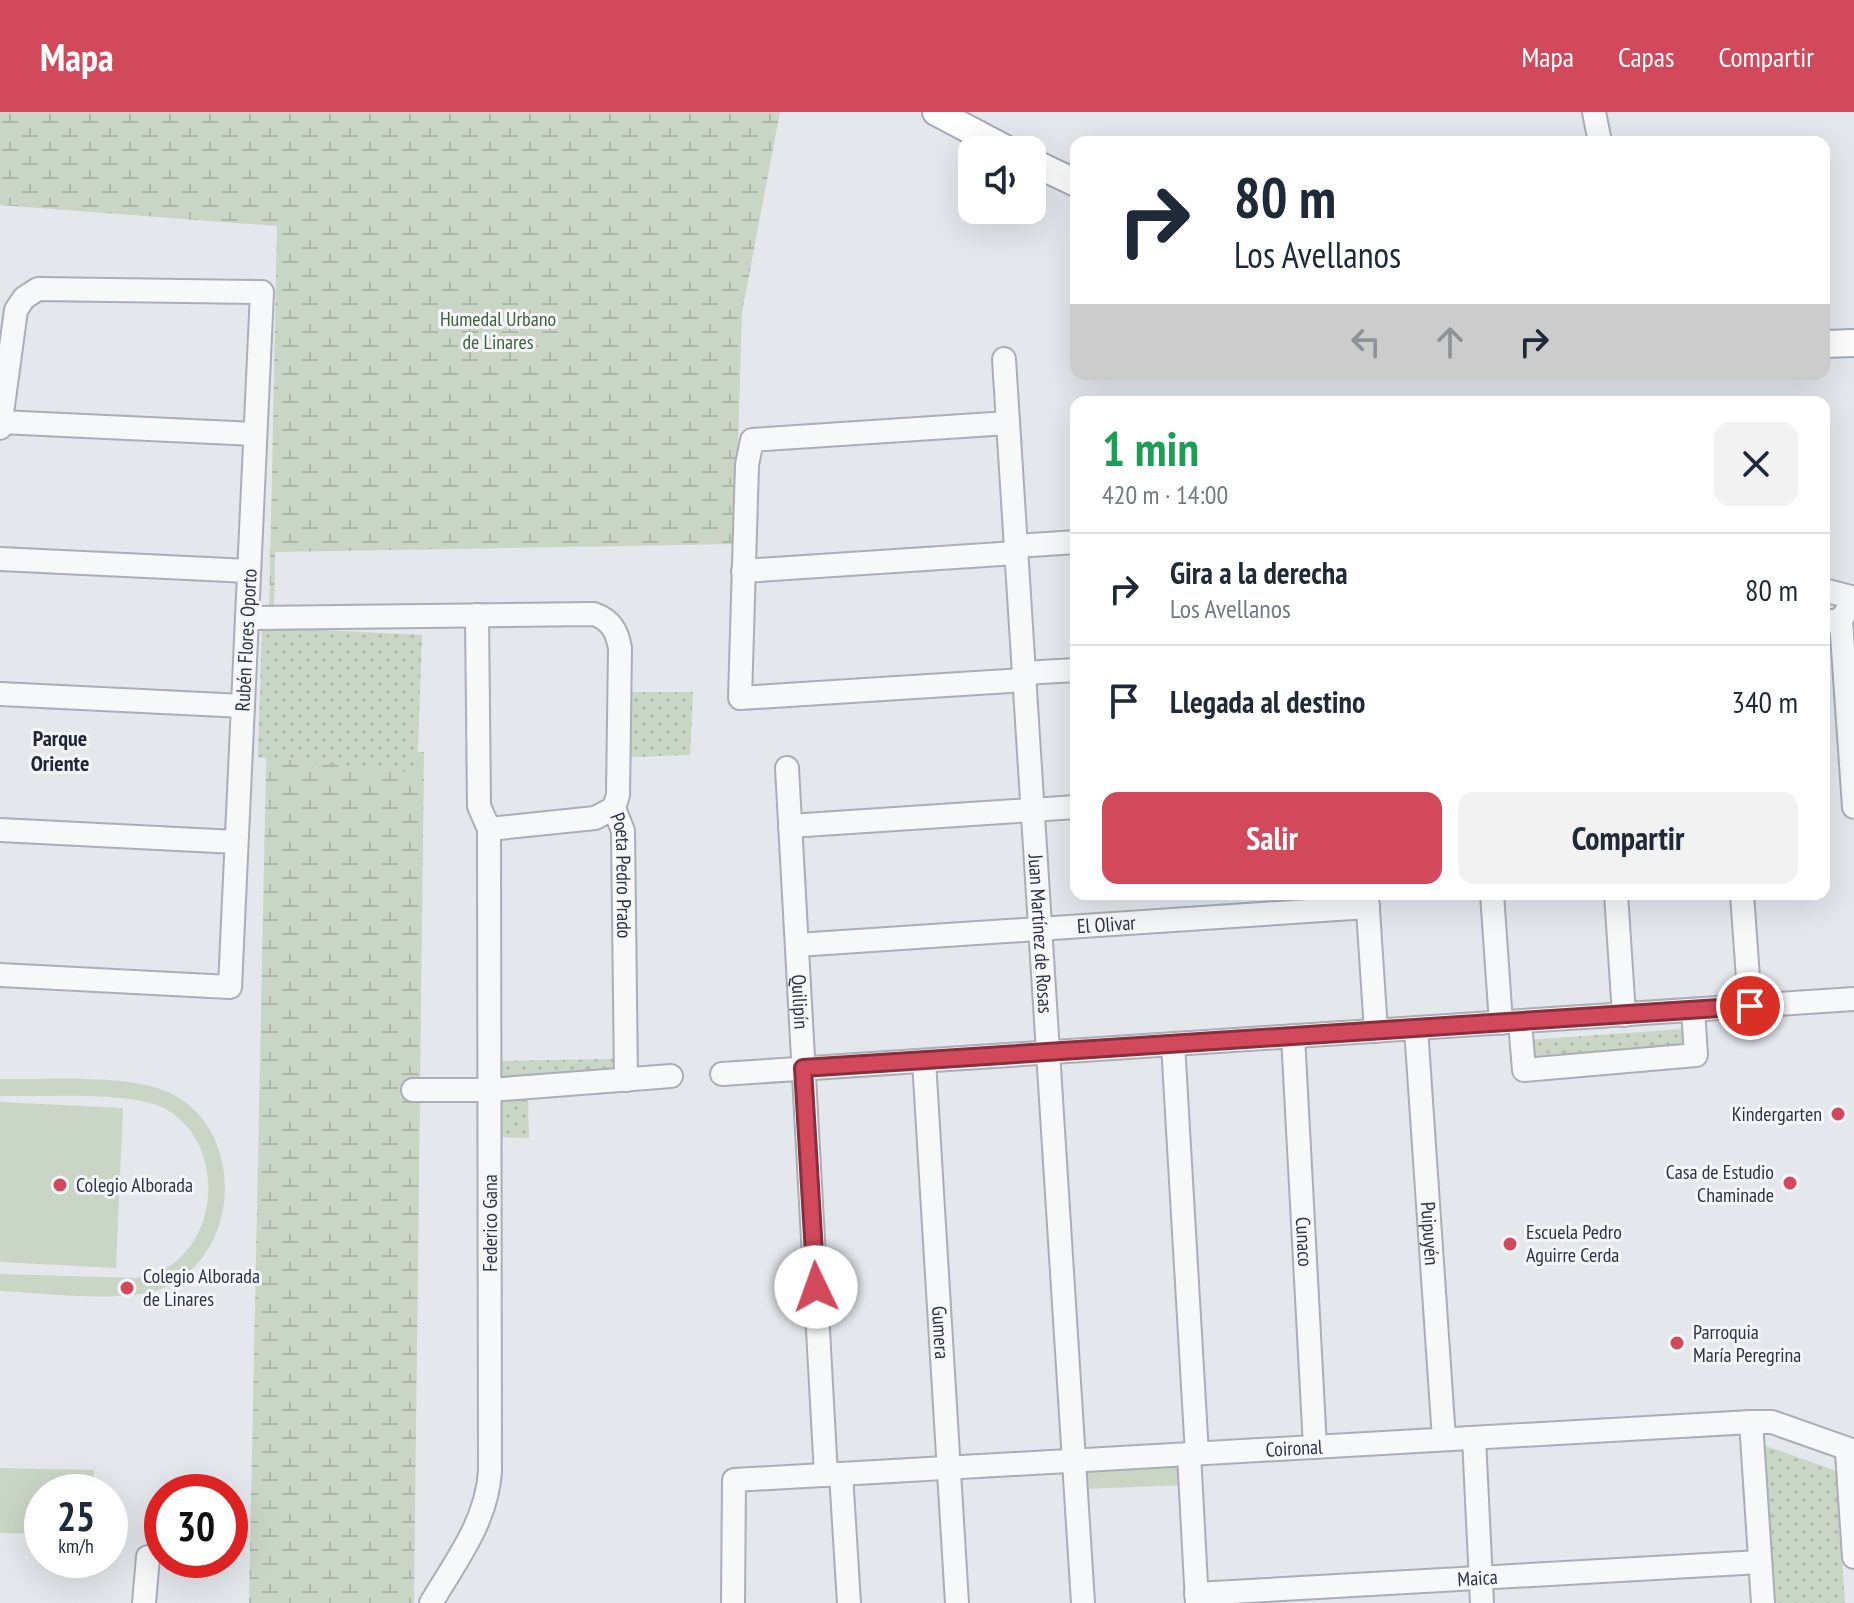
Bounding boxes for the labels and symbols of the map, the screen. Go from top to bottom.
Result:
park label: Humedal Urbano de Linares [440,306,556,355]
street label: Rubén Flores Oporto [229,568,263,712]
district label: Parque Oriente [31,724,89,777]
street label: Poeta Pedro Prado [604,809,637,939]
street label: Juan Martínez de Rosas [1022,853,1059,1014]
street label: El Olivar [1076,909,1137,939]
pin [1716,972,1784,1040]
street label: Quilipín [785,974,814,1030]
place label: Kindergarten [1732,1101,1822,1127]
marker: Kindergarten [1829,1105,1847,1123]
place label: Casa de Estudio Chaminade [1666,1159,1774,1208]
place label: Colegio Alborada [76,1172,193,1198]
street label: Federico Gana [477,1174,503,1272]
marker: Casa de Estudio Chaminade [1781,1174,1799,1192]
marker: Colegio Alborada [51,1176,69,1194]
street label: Puipuyén [1415,1201,1445,1266]
street label: Cunaco [1290,1216,1318,1267]
place label: Escuela Pedro Aguirre Cerda [1526,1219,1622,1268]
marker: Escuela Pedro Aguirre Cerda [1501,1235,1519,1253]
position arrow [774,1245,858,1329]
place label: Colegio Alborada de Linares [143,1263,260,1312]
marker: Colegio Alborada de Linares [118,1279,136,1297]
street label: Gumera [926,1305,955,1360]
place label: Parroquia María Peregrina [1693,1319,1801,1368]
marker: Parroquia María Peregrina [1668,1334,1686,1352]
street label: Coironal [1265,1433,1324,1463]
speed limit sign: 30 [144,1474,248,1578]
street label: Maica [1457,1564,1498,1592]

